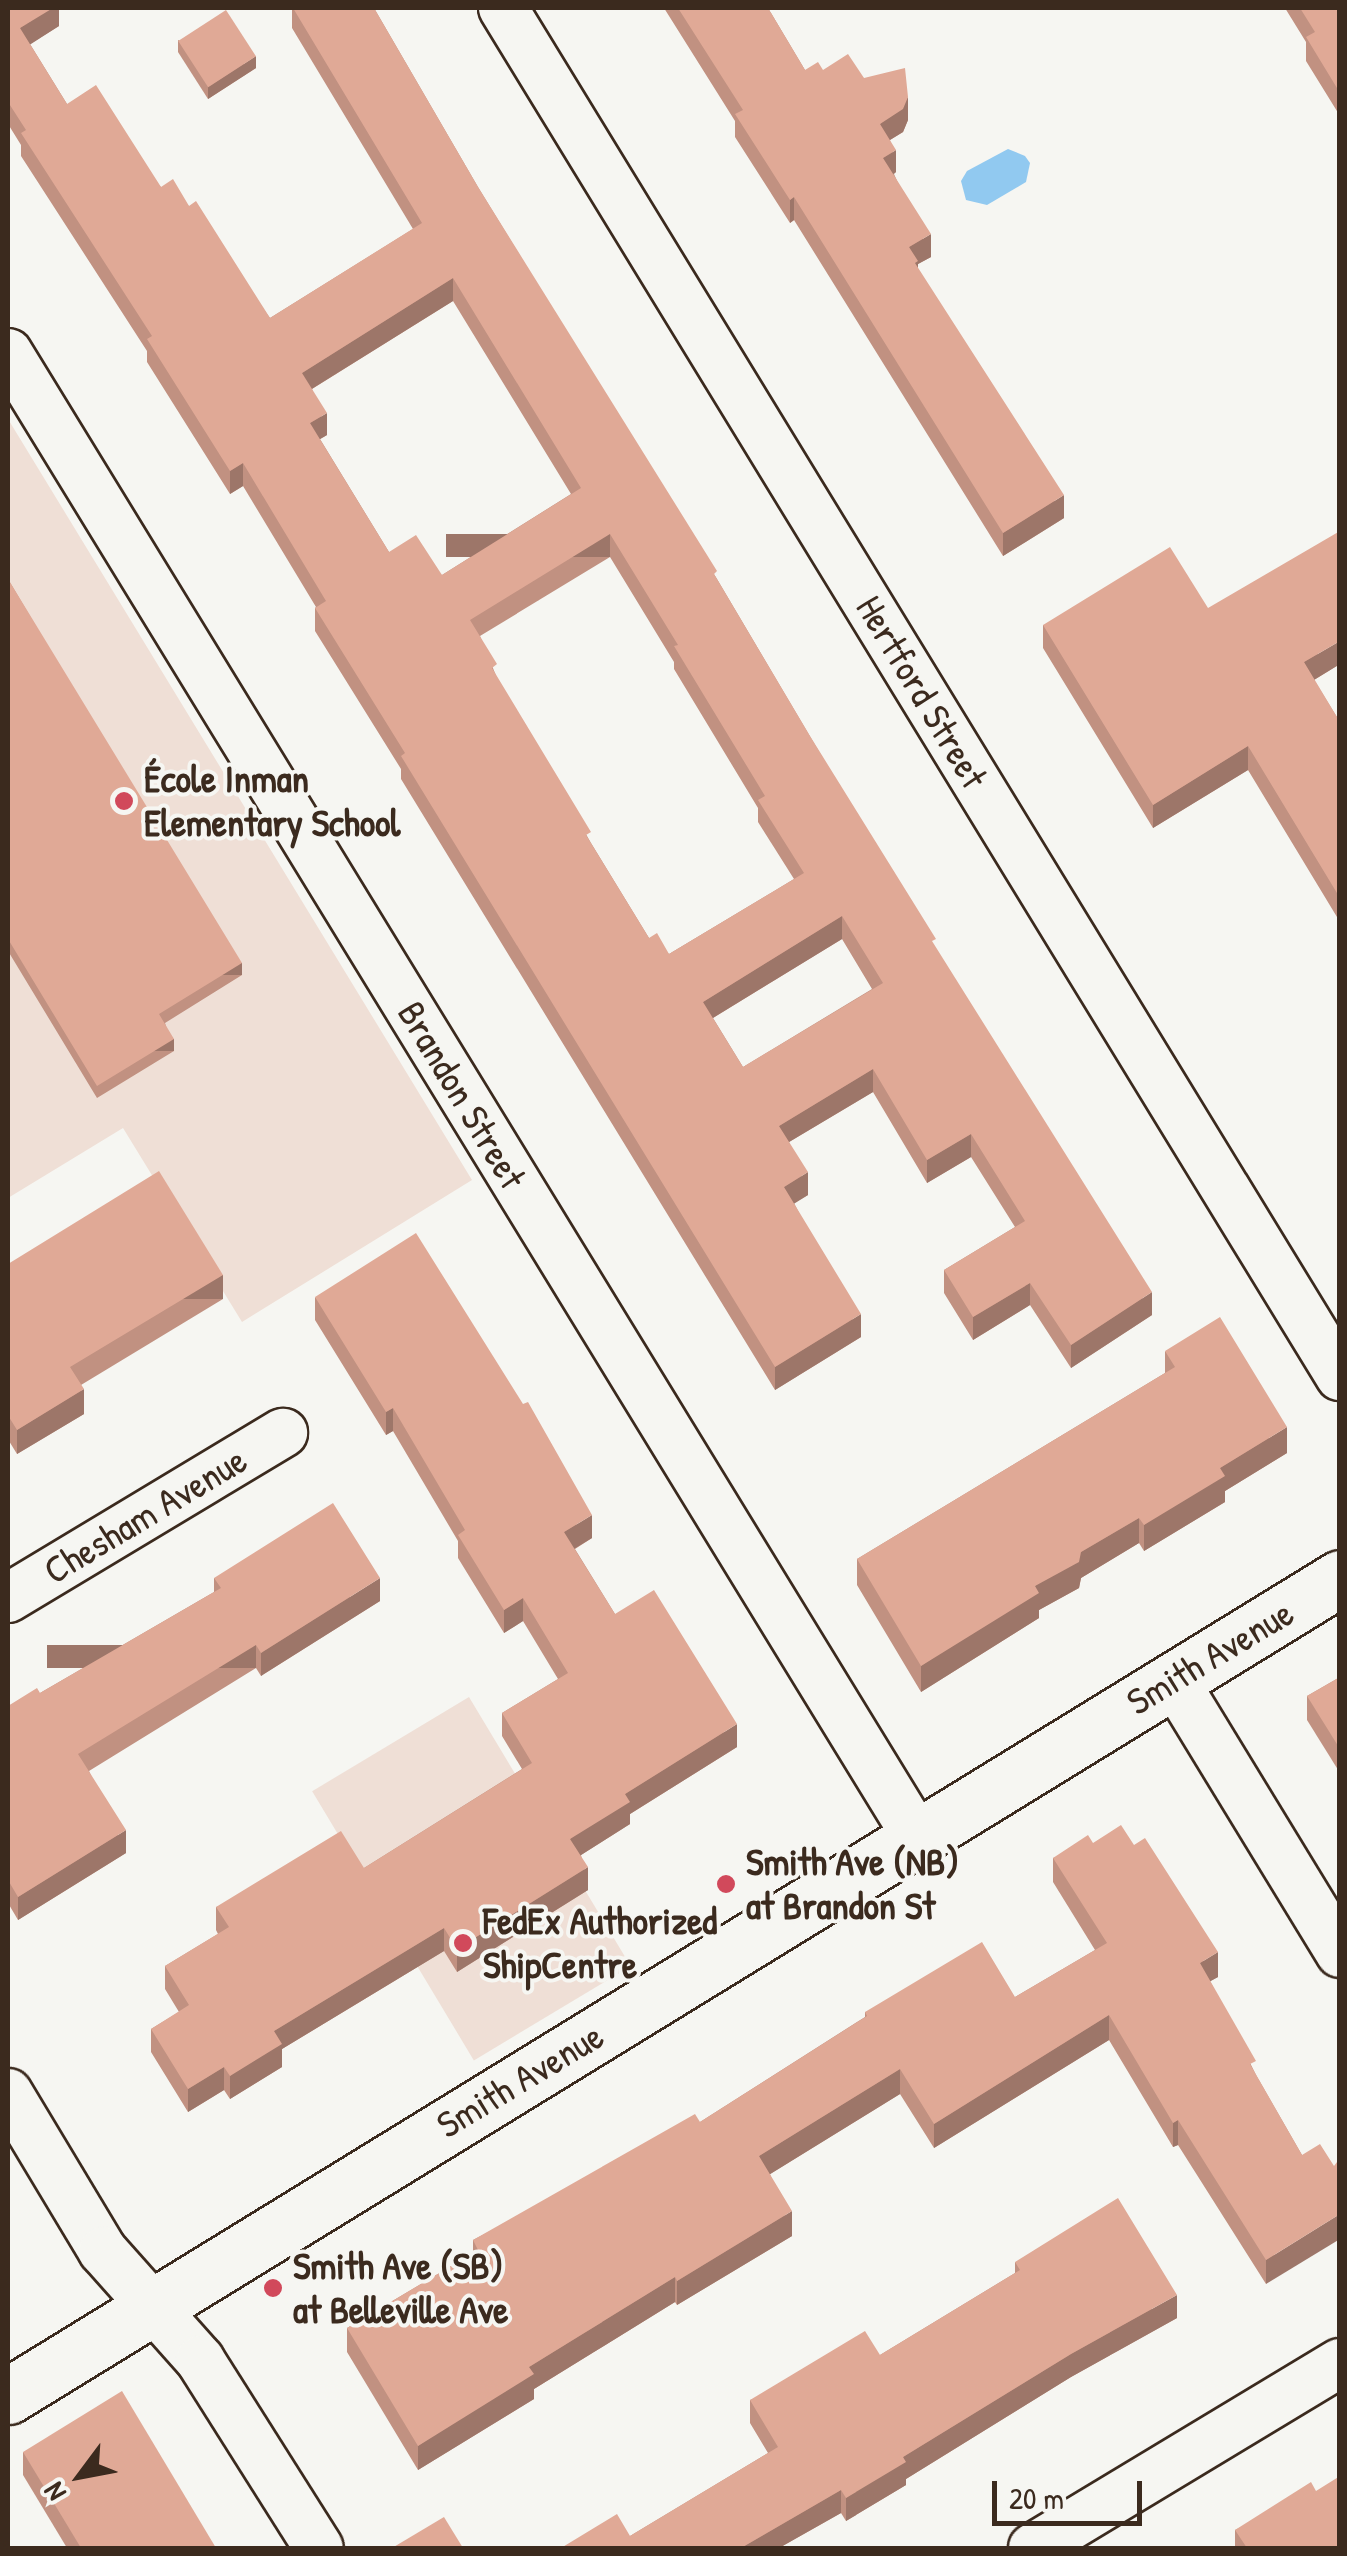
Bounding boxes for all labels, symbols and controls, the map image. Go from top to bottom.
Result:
street label: Hertford Street [847,588,997,796]
place label: École Inman Elementary School [144,756,400,846]
marker: École Inman Elementary School [113,790,135,812]
street label: Brandon Street [388,993,536,1197]
street label: Chesham Avenue [35,1437,255,1593]
street label: Smith Avenue [1119,1590,1301,1724]
place label: Smith Ave (NB) at Brandon St [746,1839,959,1928]
marker: Smith Ave (NB) at Brandon St [715,1873,737,1895]
place label: FedEx Authorized ShipCentre [483,1898,717,1988]
marker: FedEx Authorized ShipCentre [452,1932,474,1954]
street label: Smith Avenue [429,2013,611,2147]
place label: Smith Ave (SB) at Belleville Ave [293,2243,508,2332]
marker: Smith Ave (SB) at Belleville Ave [262,2277,284,2299]
north arrow [30,2426,130,2526]
scale bar [997,2461,1147,2523]
text: N [34,2476,75,2508]
text: 20 m [1009,2478,1064,2518]

